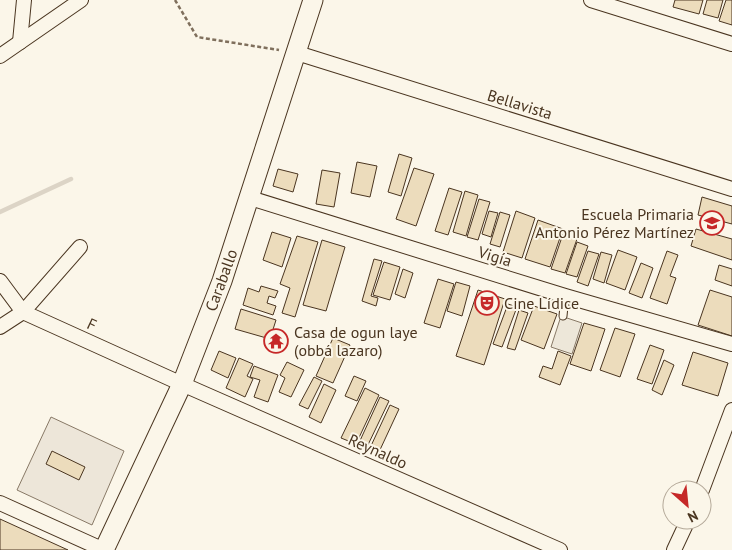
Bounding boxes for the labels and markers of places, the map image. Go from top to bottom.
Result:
place label: Escuela Primaria Antonio Pérez Martínez [535,204,694,242]
school or university icon: Escuela Primaria Antonio Pérez Martínez [699,210,725,236]
theatre icon: Cine Lídice [474,290,500,316]
place label: Cine Lídice [504,293,579,313]
place label: Casa de ogun laye (obbá lazaro) [294,322,418,360]
temple icon: Casa de ogun laye (obbá lazaro) [263,328,289,354]

